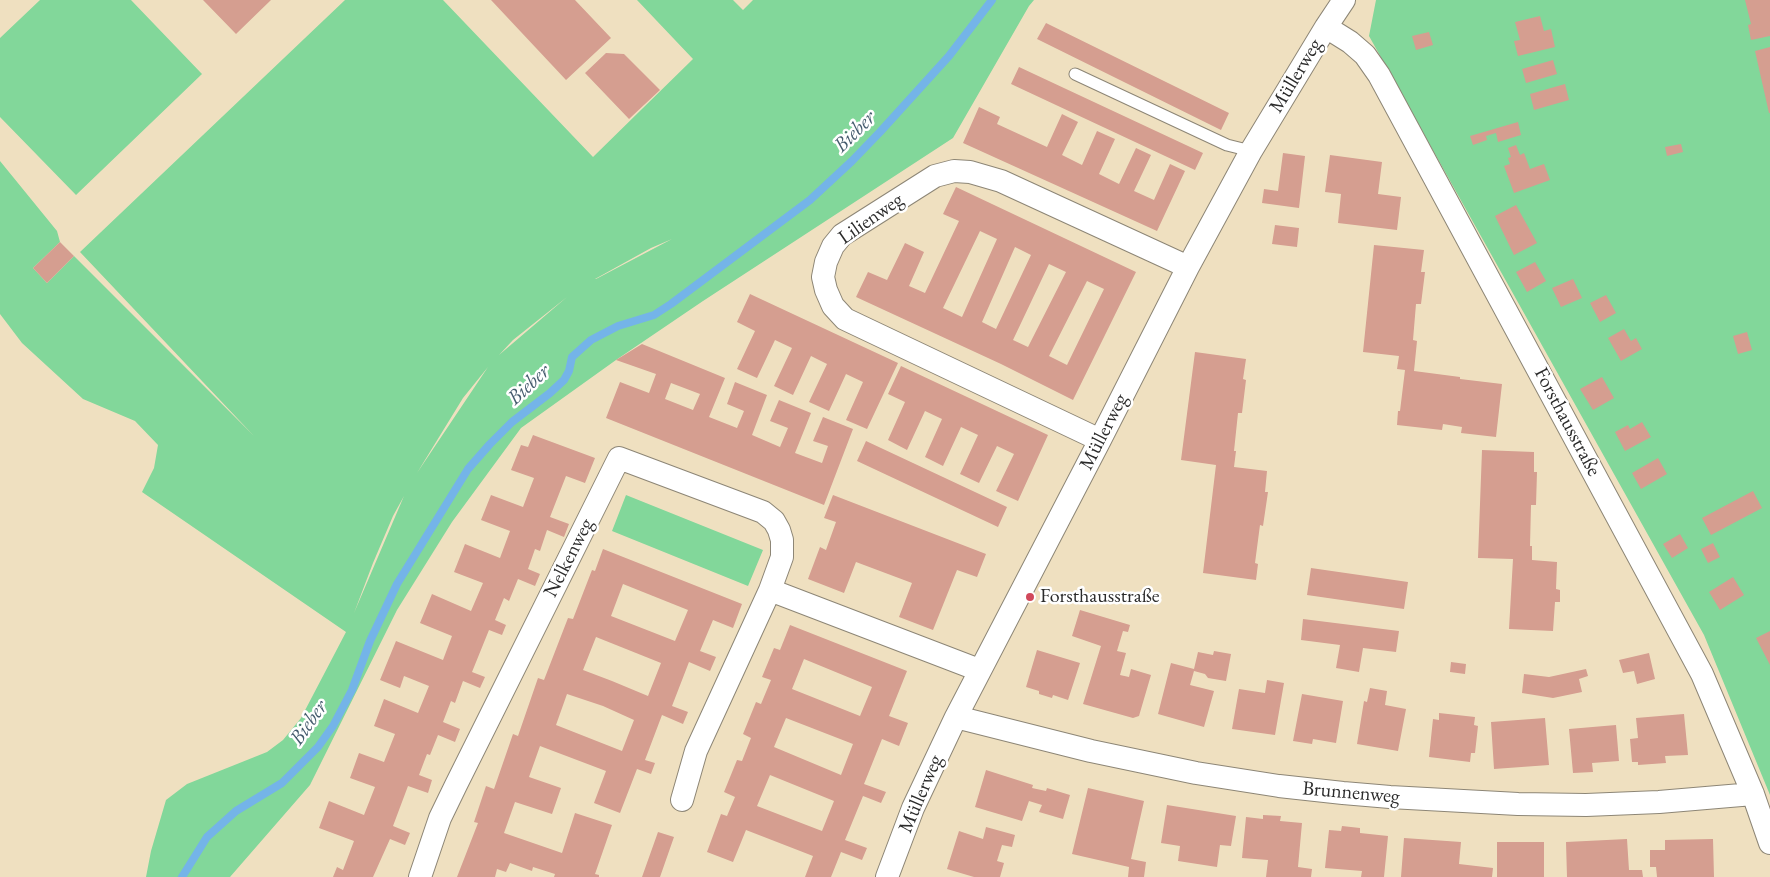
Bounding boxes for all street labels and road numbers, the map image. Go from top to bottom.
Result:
street label: Müllerweg [1265,35,1327,117]
street label: Lilienweg [834,188,908,250]
street label: Forsthausstraße [1528,364,1606,480]
street label: Müllerweg [1075,390,1133,474]
street label: Nelkenweg [539,515,599,601]
street label: Müllerweg [894,751,948,837]
street label: Brunnenweg [1301,777,1401,809]

